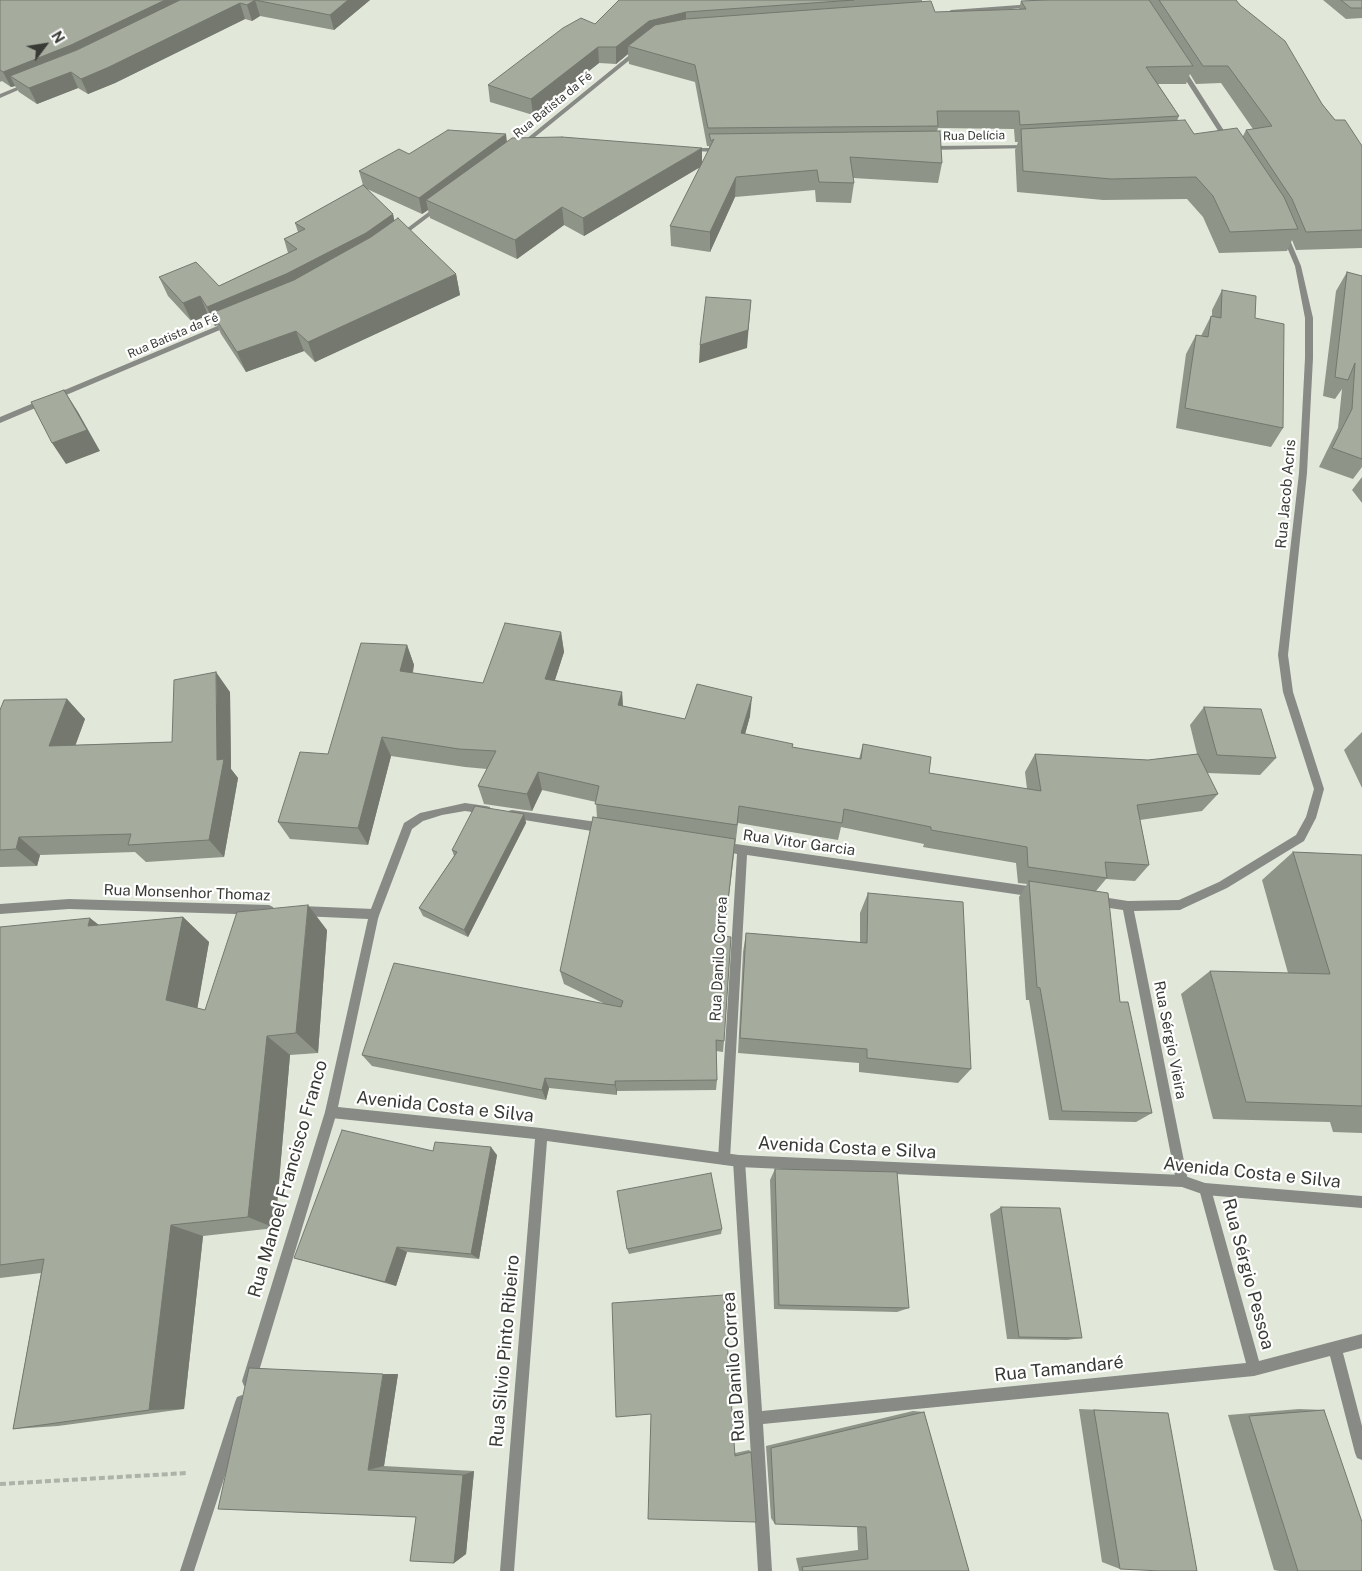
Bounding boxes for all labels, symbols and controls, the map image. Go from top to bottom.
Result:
north arrow [20,20,70,70]
text: N [48,28,68,46]
street label: Rua Batista da Fé [511,69,595,141]
street label: Rua Delícia [943,128,1005,144]
street label: Rua Batista da Fé [125,310,221,362]
street label: Rua Jacob Acris [1272,439,1300,549]
street label: Rua Vitor Garcia [742,826,856,860]
street label: Rua Monsenhor Thomaz [103,881,271,905]
street label: Rua Danilo Correa [707,896,731,1022]
street label: Rua Sérgio Vieira [1150,979,1190,1101]
street label: Rua Manoel Francisco Franco [244,1058,332,1300]
street label: Avenida Costa e Silva [355,1087,535,1127]
street label: Avenida Costa e Silva [757,1133,937,1163]
street label: Avenida Costa e Silva [1162,1153,1342,1193]
street label: Rua Sérgio Pessoa [1217,1196,1279,1352]
street label: Rua Silvio Pinto Ribeiro [486,1254,524,1448]
street label: Rua Danilo Correa [718,1291,750,1443]
street label: Rua Tamandaré [993,1351,1125,1387]

